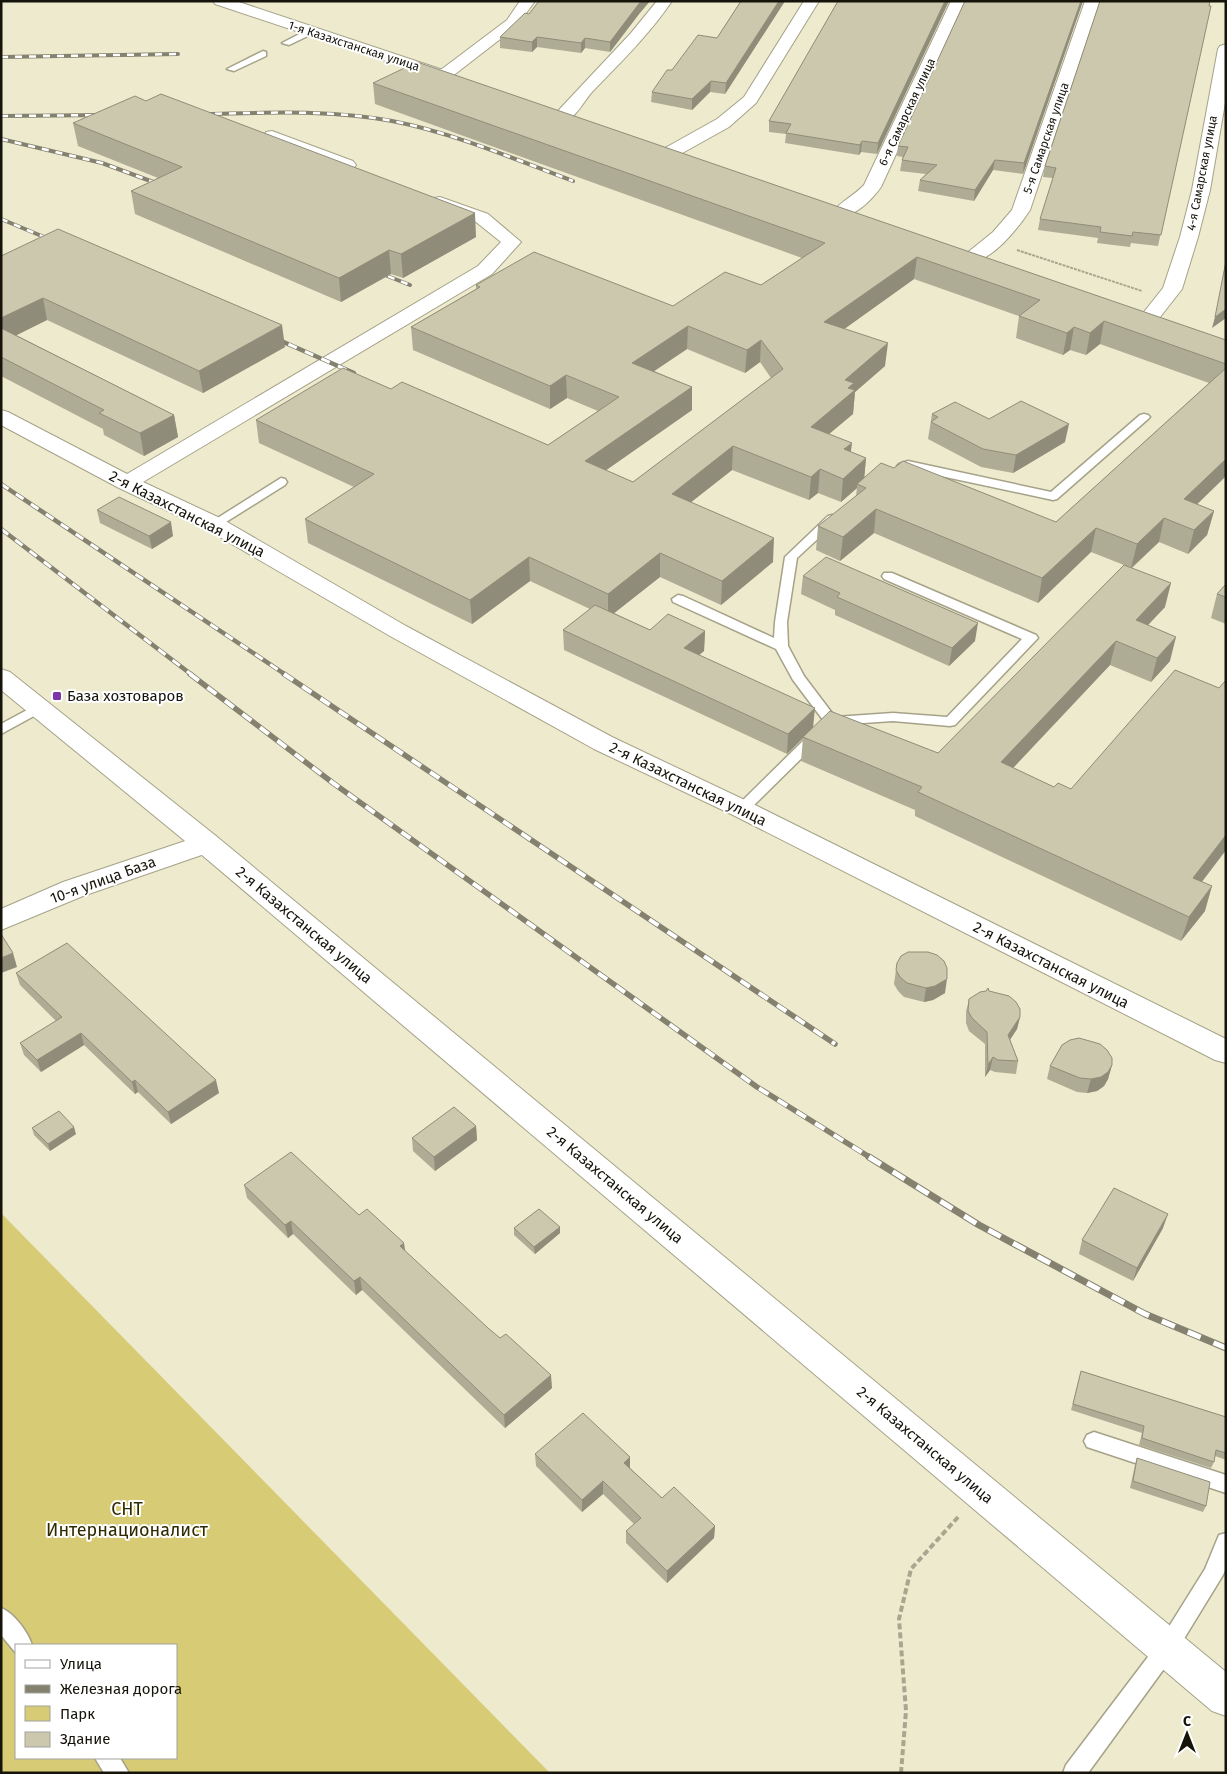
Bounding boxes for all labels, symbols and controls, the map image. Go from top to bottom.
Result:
street label: 1-я Казахстанская улица [287,18,421,74]
street label: 6-я Самарская улица [876,56,938,168]
street label: 5-я Самарская улица [1020,80,1072,196]
street label: 4-я Самарская улица [1184,114,1220,232]
street label: 2-я Казахстанская улица [106,467,268,561]
place label: База хозтоваров [67,687,184,705]
marker: База хозтоваров [51,690,63,702]
street label: 2-я Казахстанская улица [607,738,769,830]
street label: 10-я улица База [48,853,158,907]
street label: 2-я Казахстанская улица [232,863,376,987]
street label: 2-я Казахстанская улица [970,918,1132,1012]
street label: 2-я Казахстанская улица [543,1123,687,1247]
street label: 2-я Казахстанская улица [853,1383,997,1507]
park label: СНТ Интернационалист [46,1498,209,1541]
legend [15,1644,178,1759]
text: Улица [60,1655,102,1673]
text: Железная дорога [60,1680,182,1698]
text: Парк [60,1705,95,1723]
north arrow [1162,1709,1212,1759]
text: С [1183,1713,1191,1730]
text: Здание [60,1730,110,1748]

